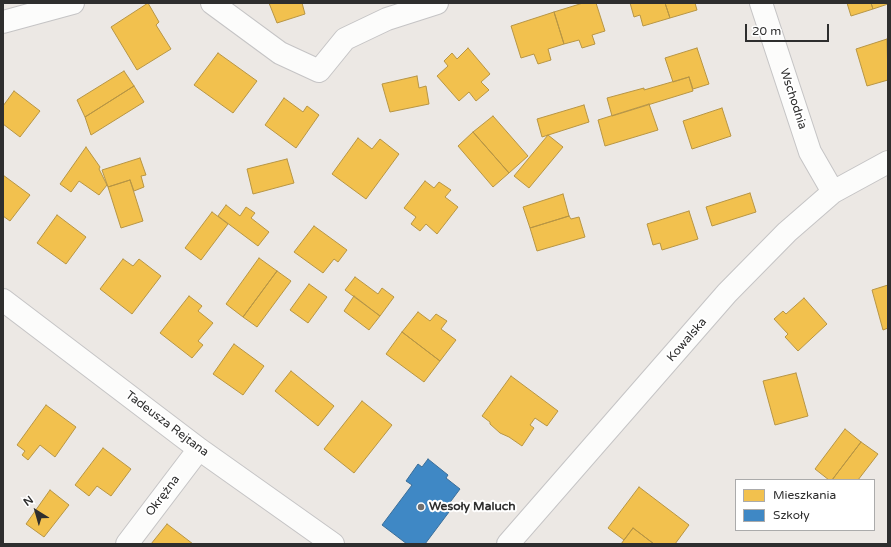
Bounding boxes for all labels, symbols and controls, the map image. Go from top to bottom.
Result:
scale bar [747,16,831,42]
text: 20 m [752,24,781,38]
street label: Wschodnia [776,67,810,131]
street label: Kowalska [664,315,710,365]
street label: Tadeusza Rejtana [123,388,211,460]
street label: Okrężna [143,473,183,519]
legend [735,479,875,531]
text: Mieszkania [773,488,836,502]
north arrow [16,491,56,531]
text: N [21,493,36,509]
place label: Wesoły Maluch [429,500,515,514]
marker: Wesoły Maluch [416,502,426,512]
text: Szkoły [773,508,810,522]

